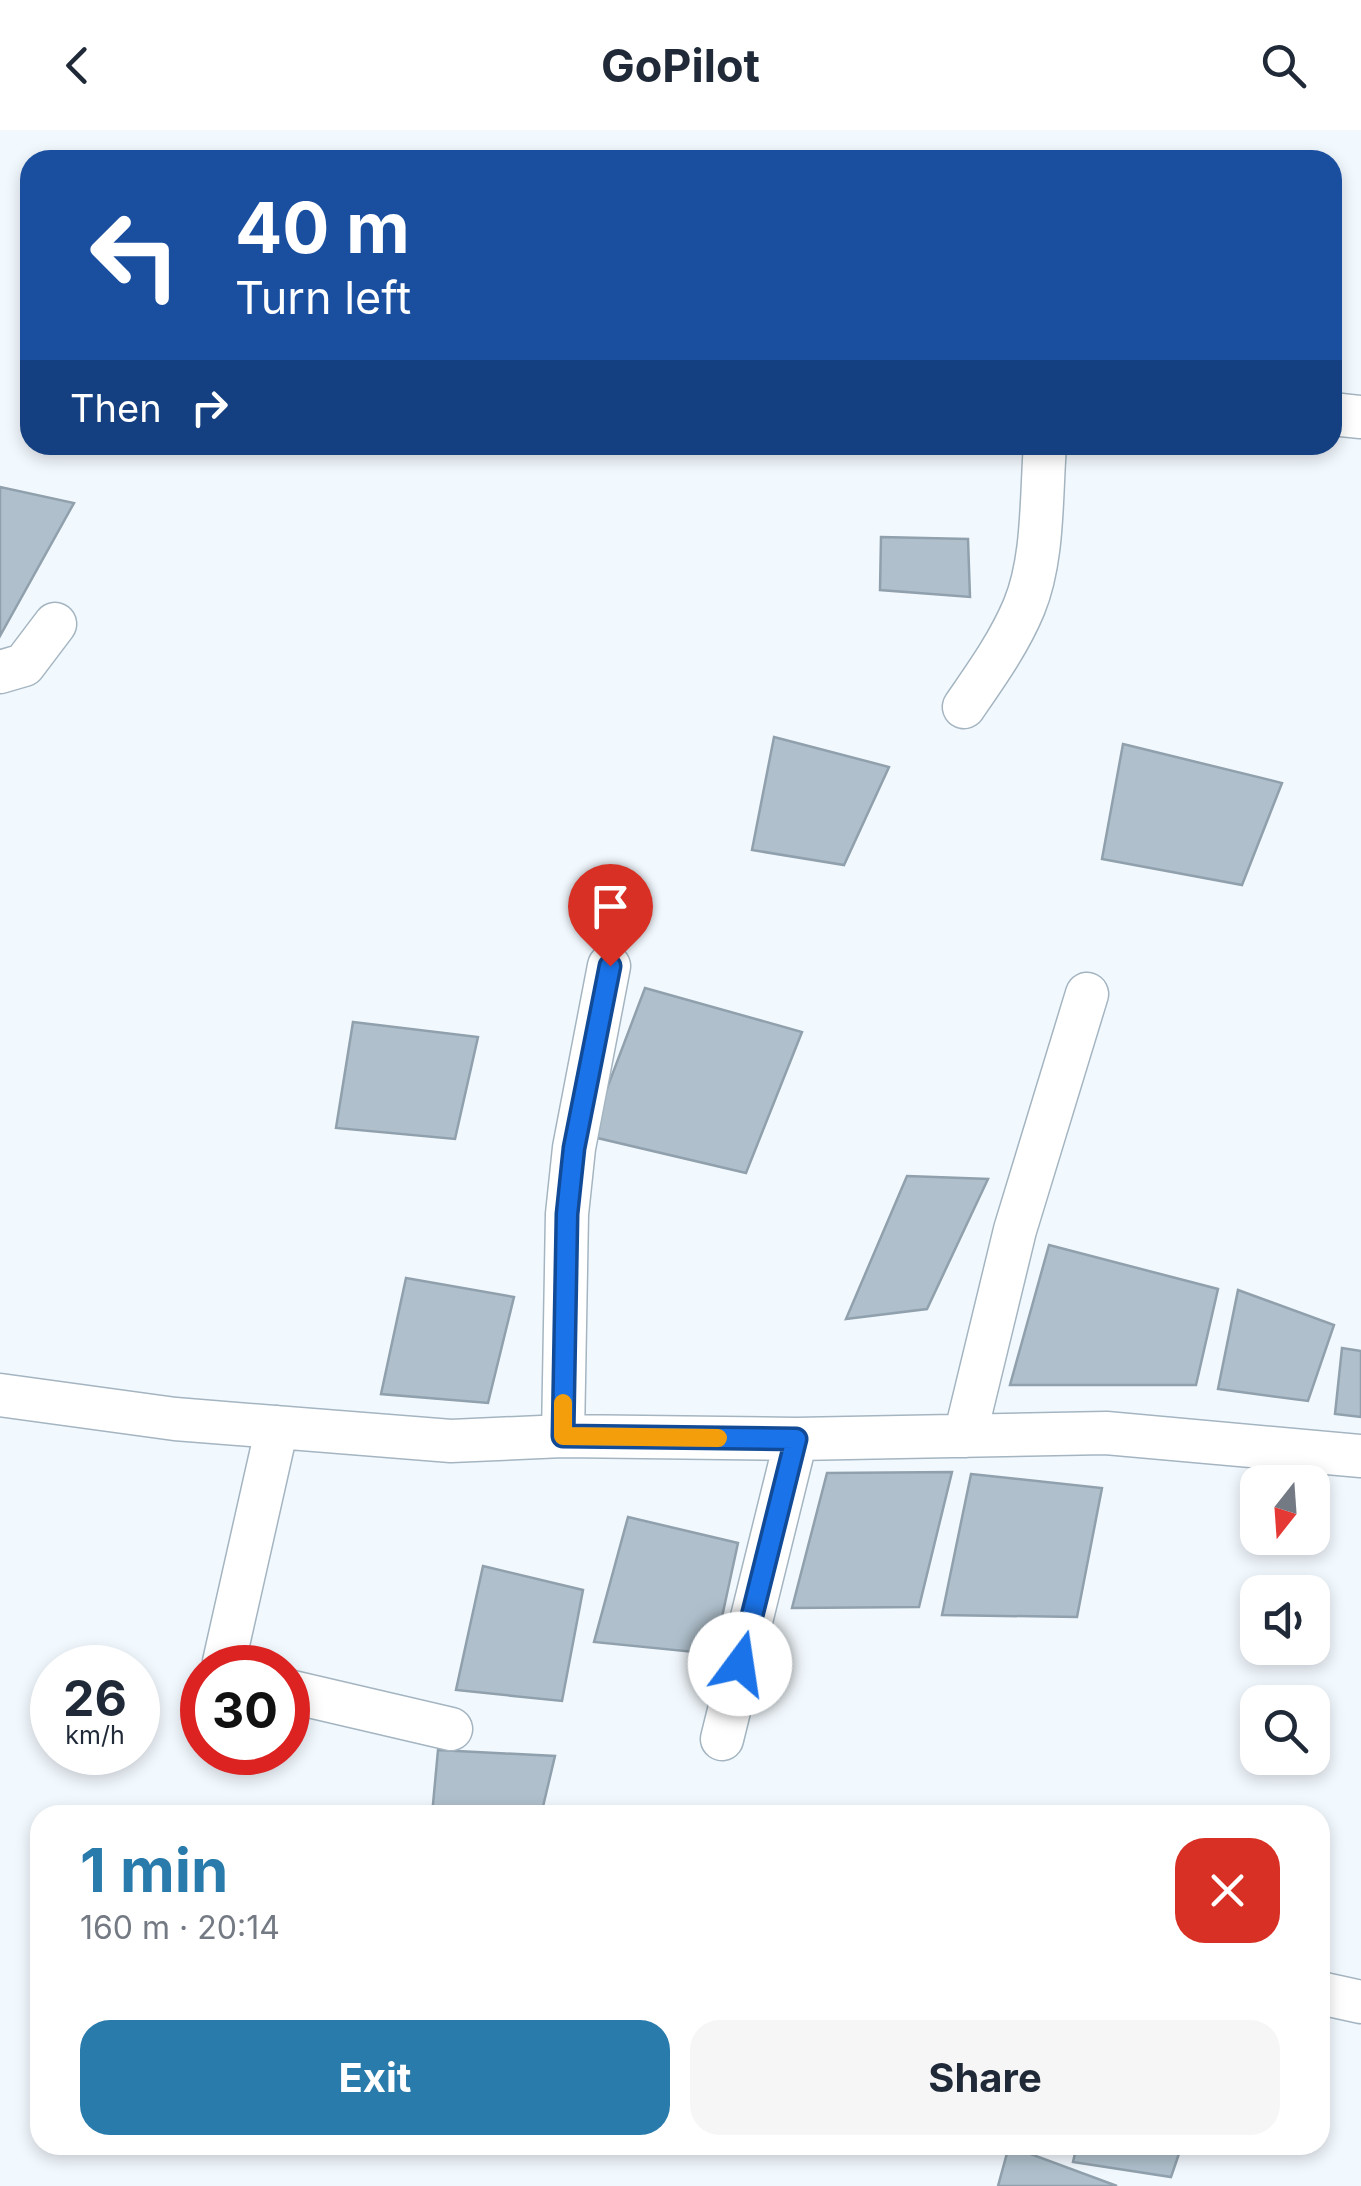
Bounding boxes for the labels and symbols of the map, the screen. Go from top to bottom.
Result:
pin [568,864,653,967]
north arrow [1240,1465,1330,1555]
position arrow [688,1612,792,1716]
speed limit sign: 30 [180,1645,310,1775]

